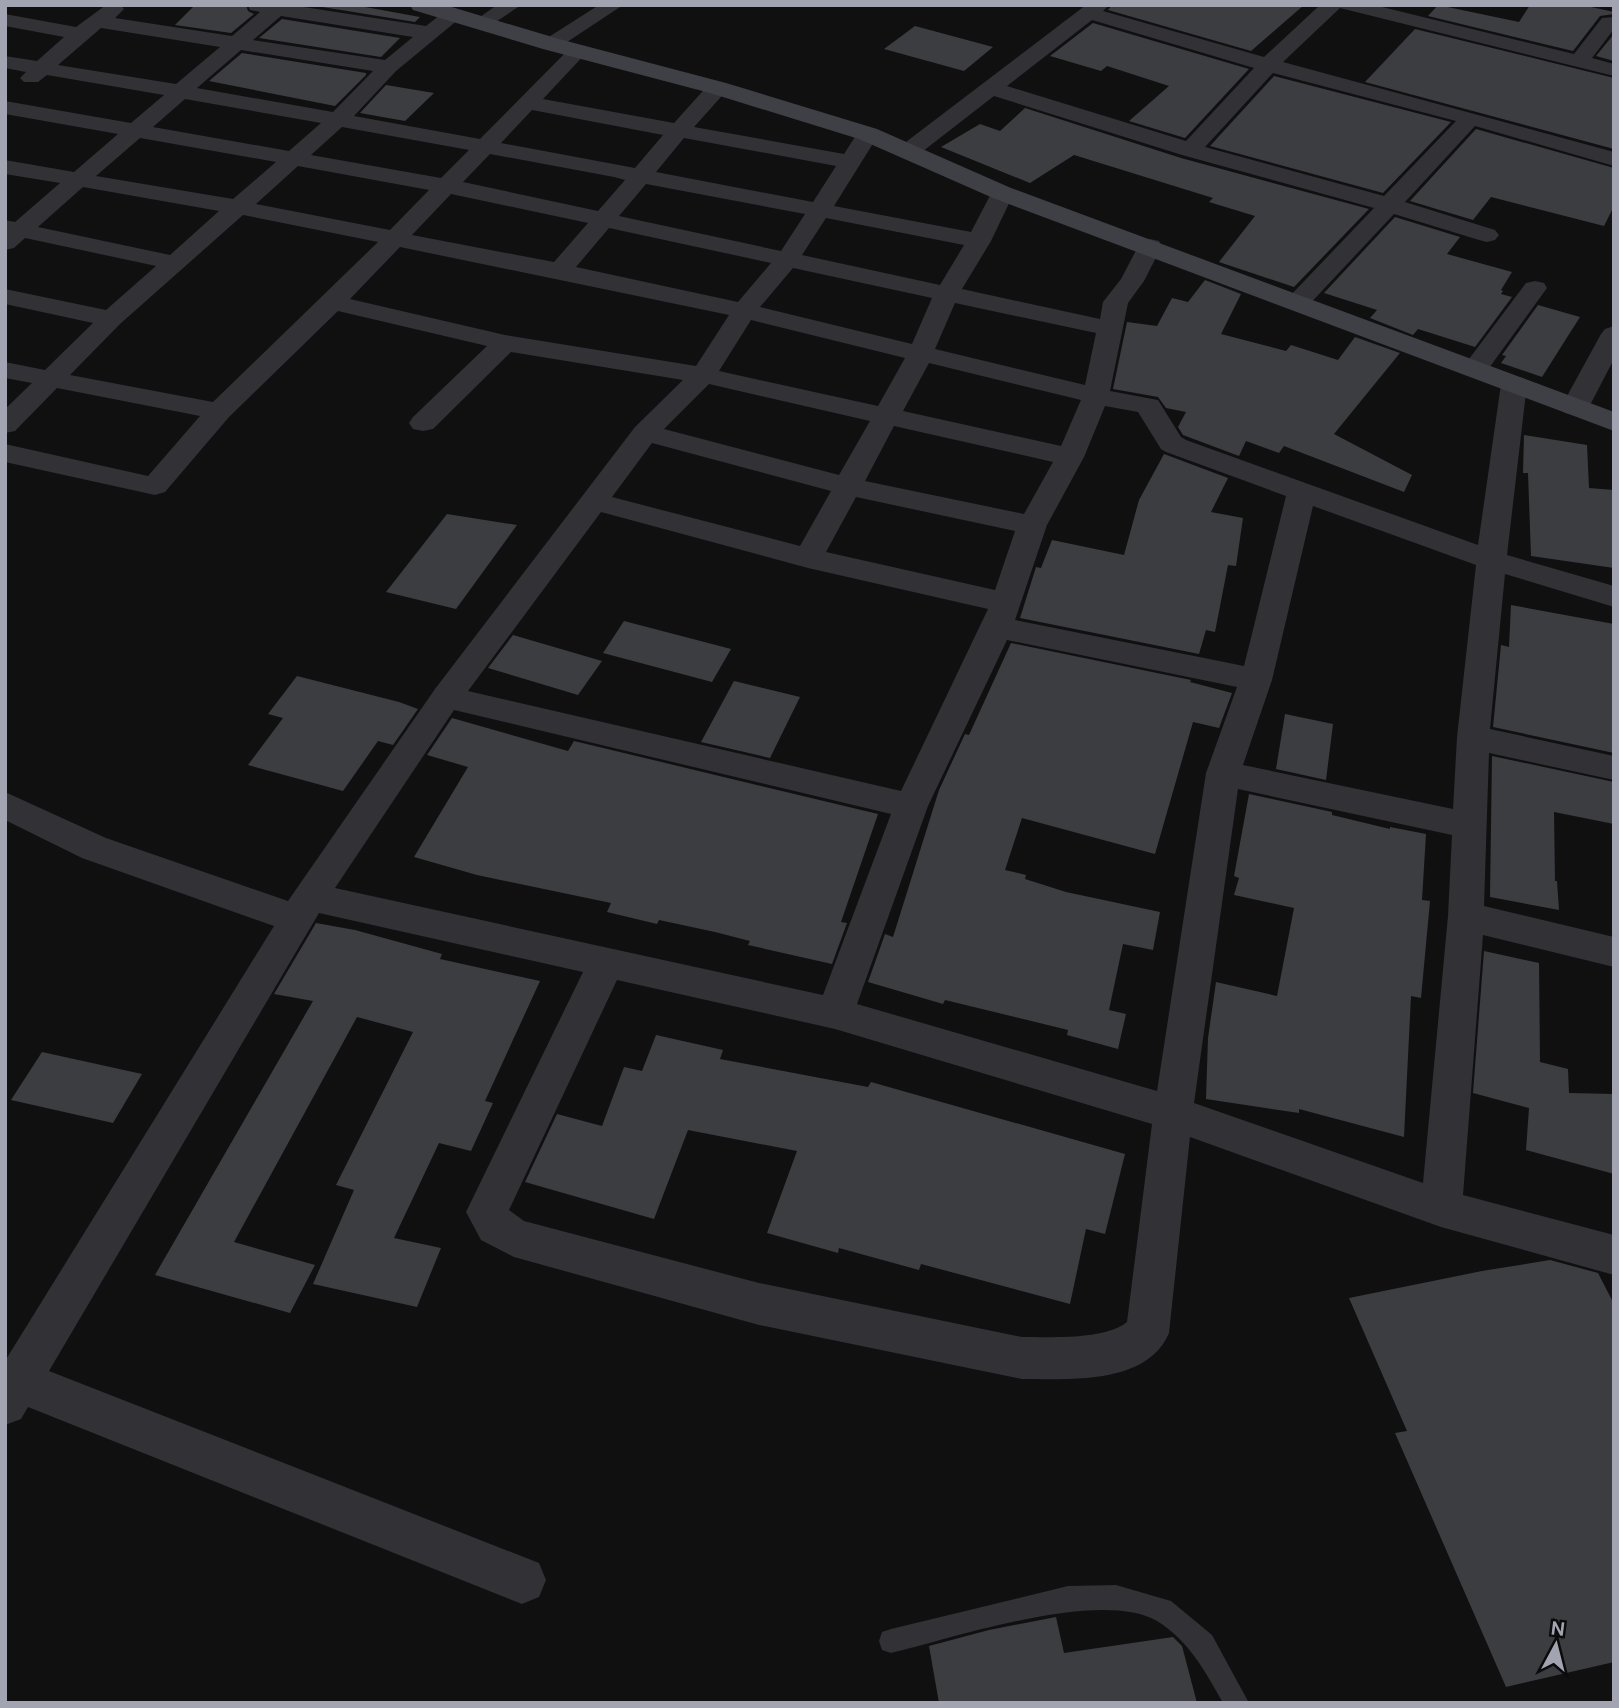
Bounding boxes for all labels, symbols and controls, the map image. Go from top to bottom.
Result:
north arrow [1521,1610,1591,1680]
text: N [1550,1615,1566,1642]

